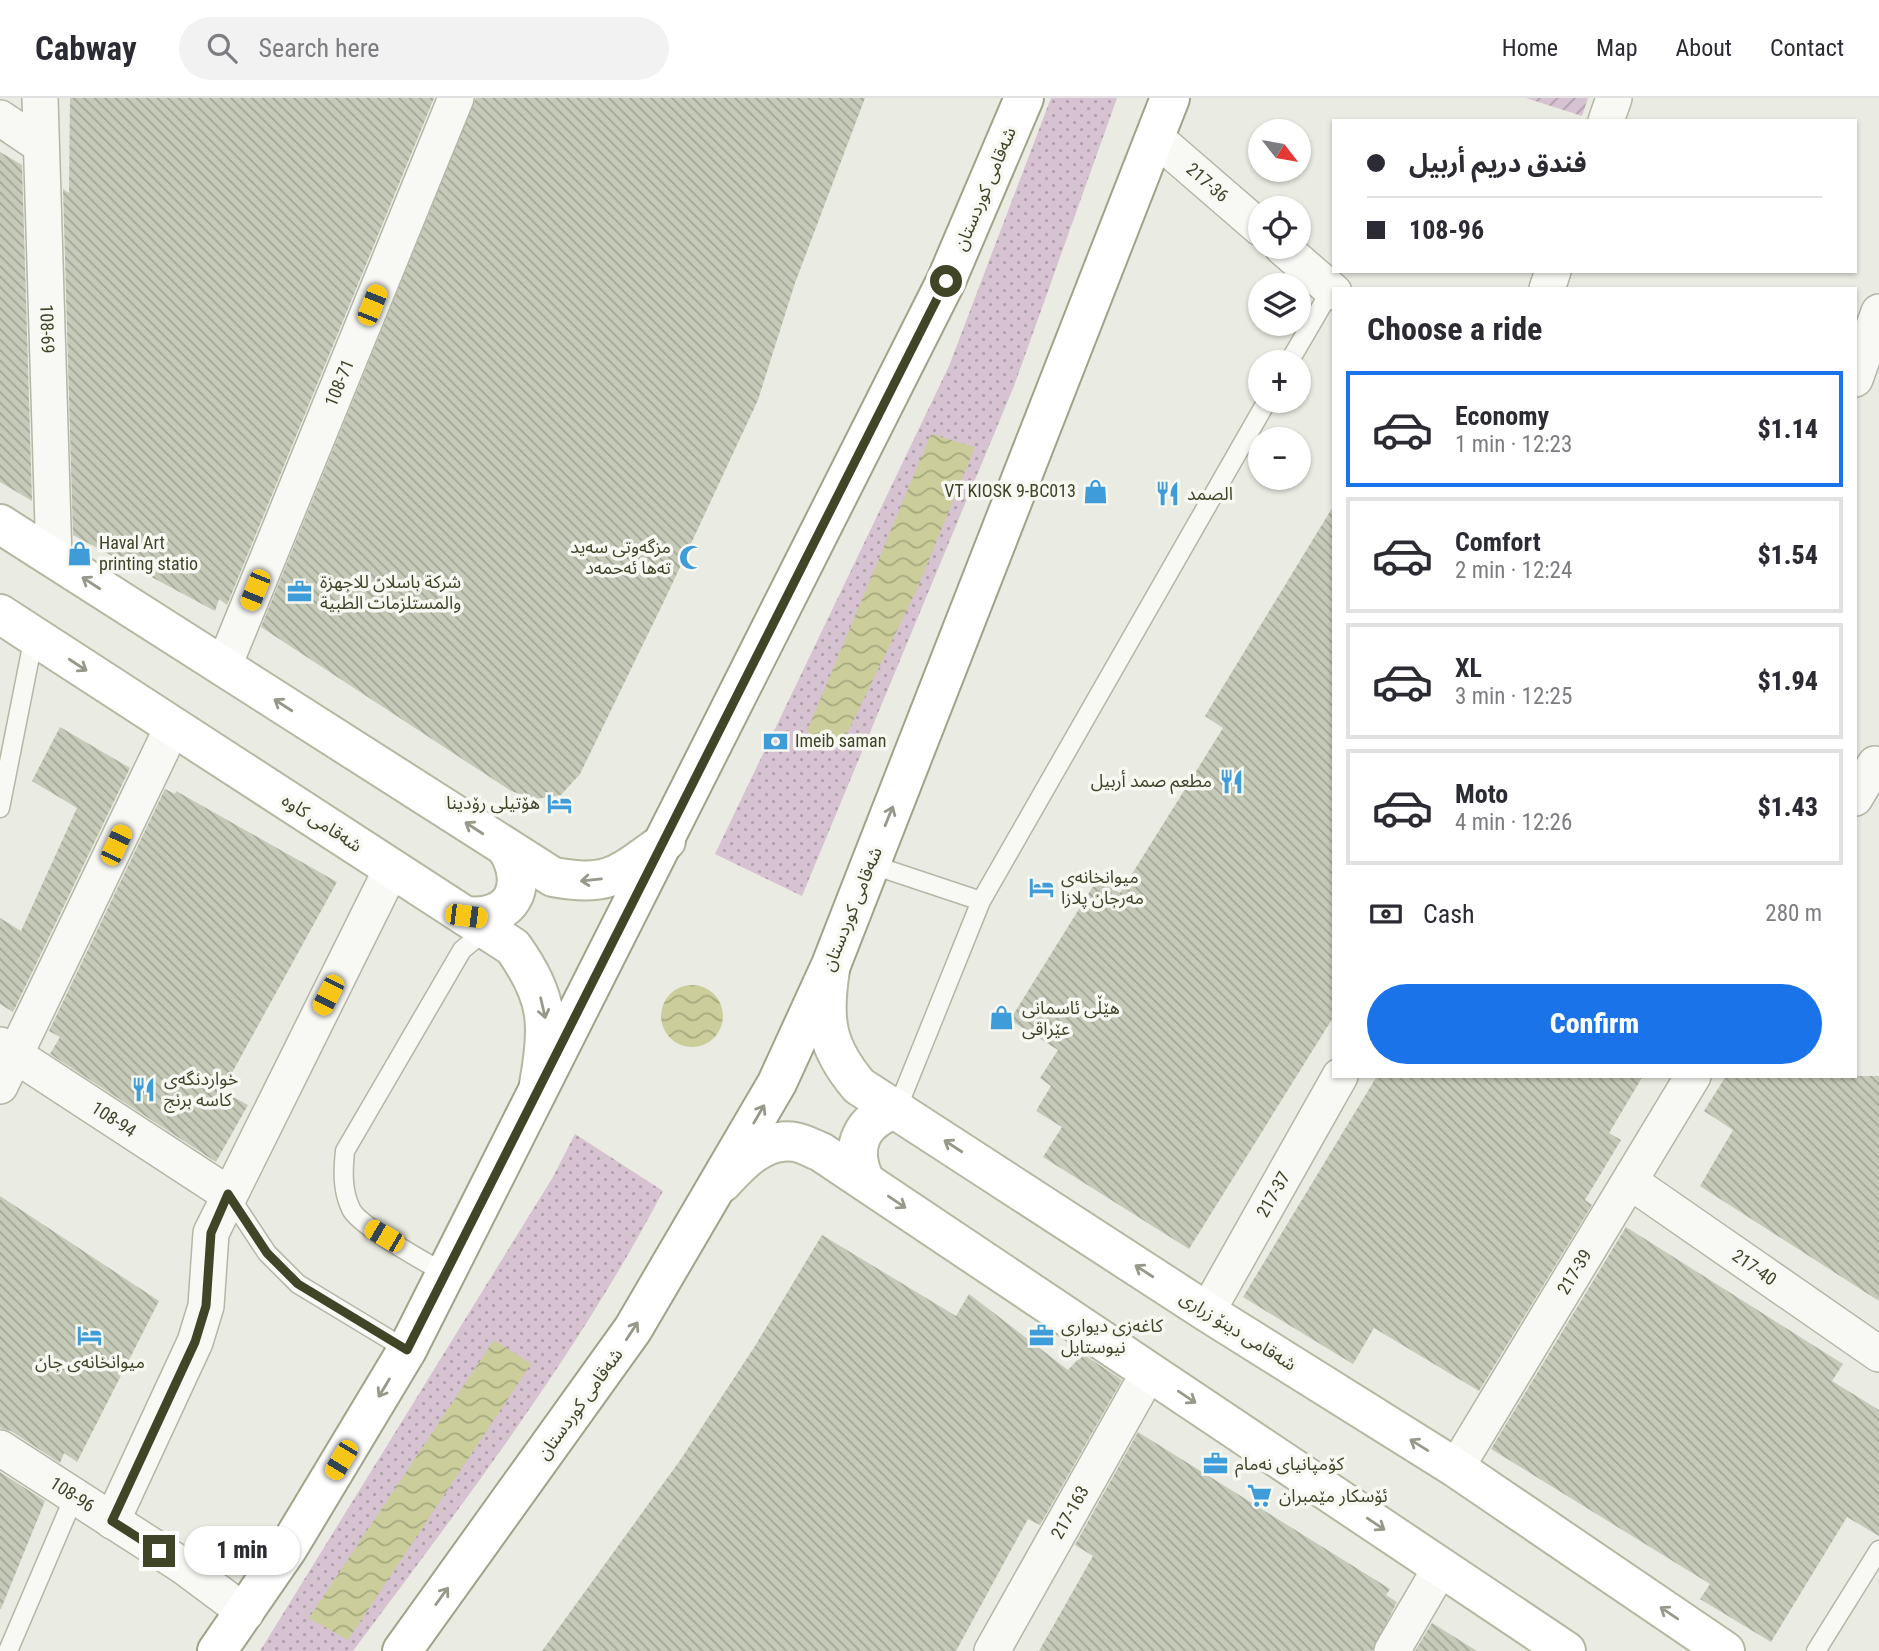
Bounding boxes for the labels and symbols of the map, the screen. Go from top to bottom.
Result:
north arrow [1248,119,1311,182]
street label: شەقامی کوردستان [949,124,1021,254]
street label: 217-36 [1182,158,1233,206]
route start [930,265,962,297]
car [355,282,390,328]
street label: 108-69 [36,304,59,354]
street label: 108-71 [320,356,358,409]
shop icon: VT KIOSK 9-BC013 [1082,477,1110,505]
place label: VT KIOSK 9-BC013 [944,480,1076,501]
restaurant icon: الصمد [1153,480,1181,508]
place label: الصمد [1187,483,1233,504]
place label: Haval Art printing statio [99,532,198,574]
place label: مزگەوتی سەید تەها ئەحمەد [570,536,671,578]
shop icon: Haval Art printing statio [65,539,93,567]
mosque icon: مزگەوتی سەید تەها ئەحمەد [677,543,705,571]
car [238,567,273,613]
place label: شركة باسلان للاجهزة والمستلزمات الطبية [320,571,461,614]
one-way arrow [82,575,101,590]
office icon: شركة باسلان للاجهزة والمستلزمات الطبية [286,578,314,606]
one-way arrow [68,657,87,672]
one-way arrow [273,698,293,712]
bank icon: Imeib saman [761,727,789,755]
place label: Imeib saman [795,730,886,751]
restaurant icon: مطعم صمد أربيل [1218,767,1246,795]
place label: مطعم صمد أربيل [1091,770,1212,794]
street label: شەقامی کاوە [278,789,366,857]
hotel icon: هۆتیلی رۆدینا [546,789,574,817]
place label: هۆتیلی رۆدینا [446,792,540,814]
one-way arrow [884,805,897,827]
one-way arrow [465,821,484,835]
car [98,822,135,868]
street label: شەقامی کوردستان [817,844,887,974]
place label: میوانخانەی مەرجان پلازا [1061,866,1144,909]
hotel icon: میوانخانەی مەرجان پلازا [1027,873,1055,901]
one-way arrow [580,874,603,887]
car [444,903,489,929]
car [310,972,347,1018]
place label: هێڵی ئاسمانی عێراقی [1022,995,1120,1040]
one-way arrow [537,996,550,1018]
shop icon: هێڵی ئاسمانی عێراقی [988,1004,1016,1032]
place label: خواردنگەی کاسە برنج [164,1068,238,1113]
restaurant icon: خواردنگەی کاسە برنج [130,1075,158,1103]
street label: 108-94 [88,1097,140,1141]
one-way arrow [752,1104,766,1124]
one-way arrow [944,1139,964,1153]
street label: 217-37 [1252,1168,1294,1221]
one-way arrow [886,1195,906,1209]
car [361,1216,408,1256]
street label: 217-39 [1552,1245,1596,1298]
street label: 217-40 [1728,1245,1781,1290]
one-way arrow [1134,1264,1154,1278]
street label: شەقامی دینۆ زراری [1176,1286,1300,1376]
place label: کاغەزی دیواری نیوستایل [1061,1315,1163,1358]
hotel icon: میوانخانەی جان [76,1321,104,1349]
one-way arrow [624,1322,639,1341]
office icon: کاغەزی دیواری نیوستایل [1027,1322,1055,1350]
street label: شەقامی کوردستان [532,1344,628,1464]
place label: میوانخانەی جان [35,1351,145,1373]
one-way arrow [377,1377,391,1397]
one-way arrow [1177,1390,1196,1404]
car [322,1437,361,1483]
one-way arrow [1409,1437,1429,1451]
office icon: کۆمپانیای نەمام [1201,1450,1229,1478]
place label: کۆمپانیای نەمام [1235,1453,1344,1478]
street label: 108-96 [46,1472,99,1516]
street label: 217-163 [1046,1482,1093,1543]
supermarket icon: ئۆسکار مێمبران [1245,1482,1273,1510]
place label: ئۆسکار مێمبران [1279,1485,1388,1507]
one-way arrow [1366,1517,1385,1531]
callout: 1 min [184,1526,299,1576]
route end [143,1535,175,1567]
one-way arrow [435,1587,449,1606]
one-way arrow [1660,1606,1679,1620]

